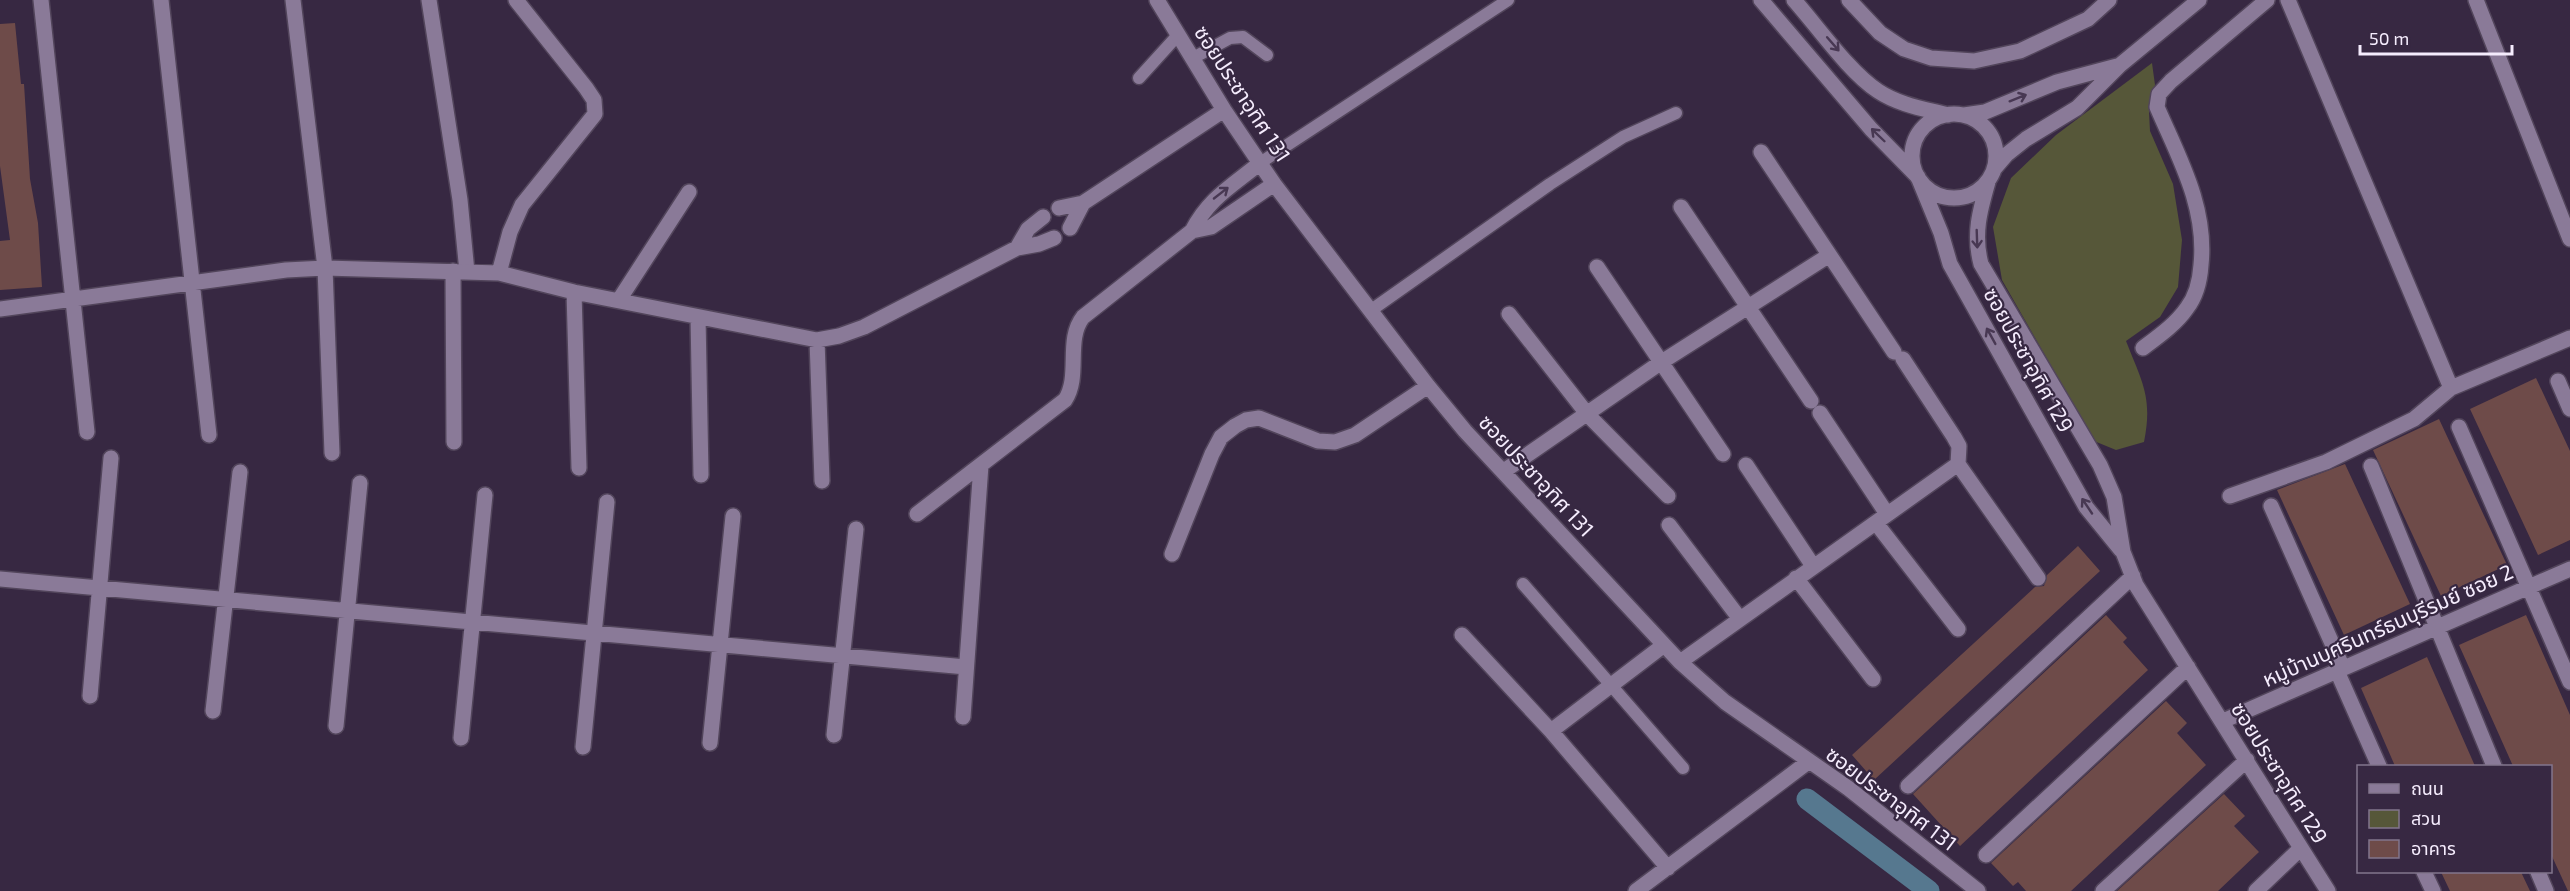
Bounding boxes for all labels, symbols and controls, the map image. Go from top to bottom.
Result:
scale bar [2360,18,2512,56]
street label: ซอยประชาอุทิศ 131 [1188,20,1297,167]
text: 50 m [2369,27,2409,49]
one-way arrow [1826,36,1839,52]
one-way arrow [2008,92,2027,103]
one-way arrow [1870,128,1885,142]
one-way arrow [1213,187,1229,200]
one-way arrow [1971,229,1983,249]
street label: ซอยประชาอุทิศ 129 [1978,283,2079,437]
one-way arrow [1985,328,1997,345]
street label: ซอยประชาอุทิศ 131 [1473,409,1600,542]
one-way arrow [2081,498,2093,515]
street label: หมู่บ้านบุศรินทร์ธนบุรีรมย์ ซอย 2 [2258,558,2517,693]
street label: ซอยประชาอุทิศ 129 [2225,697,2334,848]
street label: ซอยประชาอุทิศ 131 [1820,740,1962,857]
legend [2357,765,2552,873]
text: ถนน [2411,777,2444,799]
text: สวน [2411,807,2441,829]
text: อาคาร [2411,837,2456,859]

